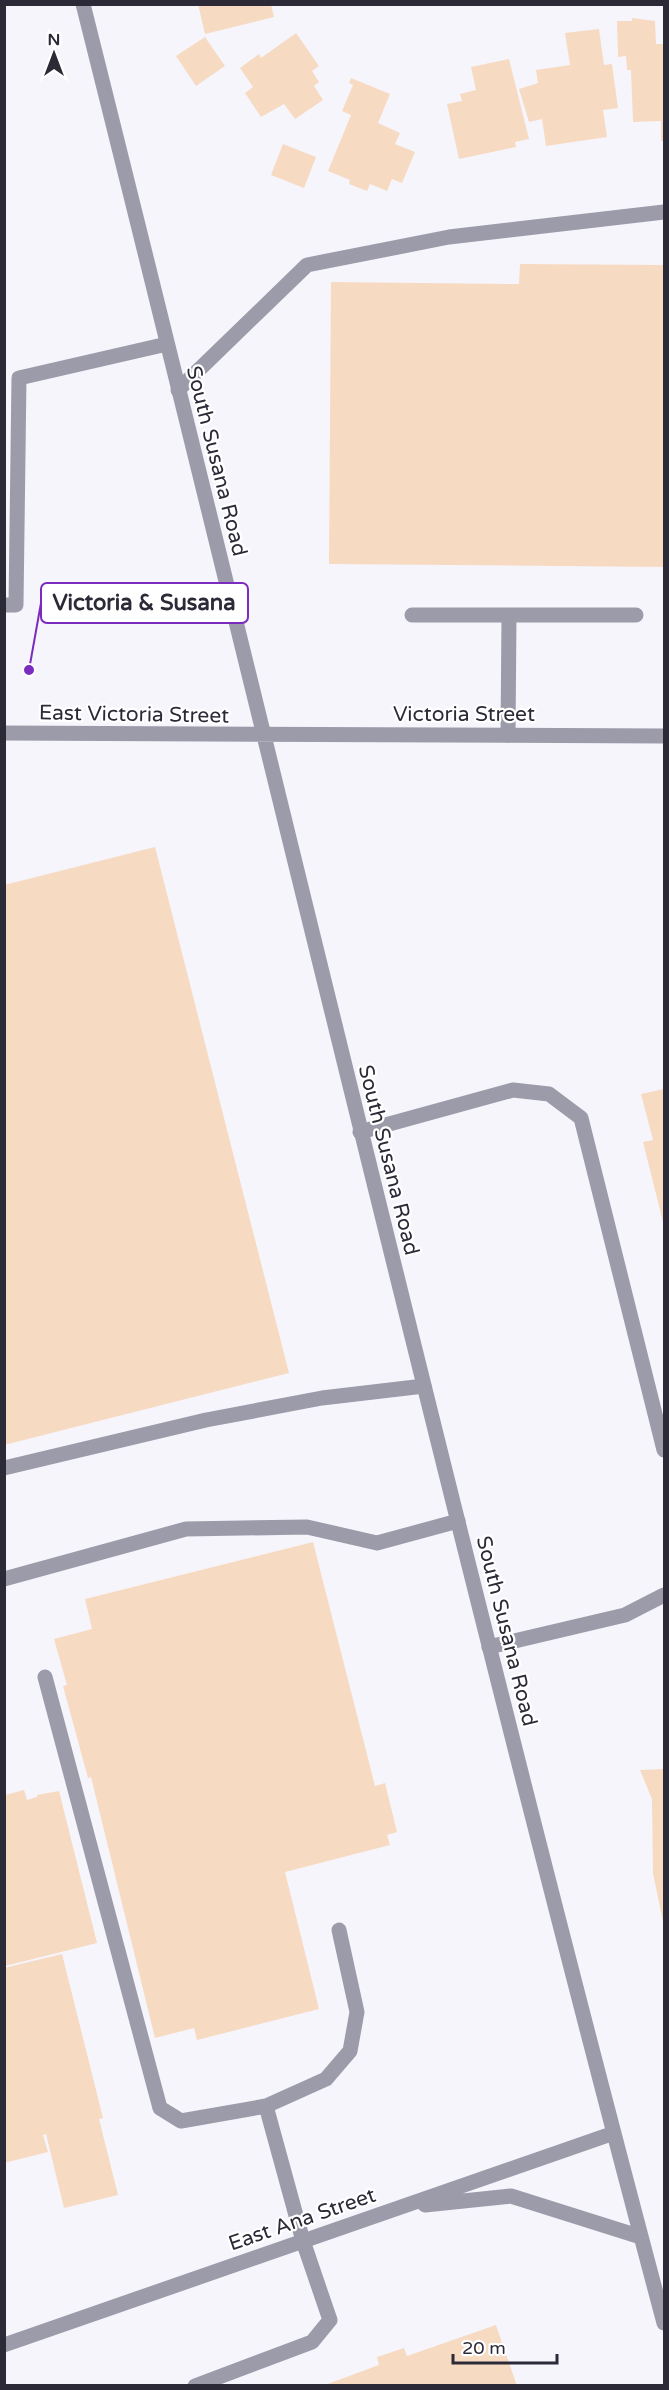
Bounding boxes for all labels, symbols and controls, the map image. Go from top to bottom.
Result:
north arrow [24,24,84,84]
text: N [48,30,60,50]
street label: South Susana Road [181,363,252,559]
callout: Victoria & Susana [41,583,248,623]
text: Victoria & Susana [52,590,236,616]
street label: East Victoria Street [39,700,229,729]
street label: Victoria Street [393,702,535,727]
street label: South Susana Road [353,1062,424,1258]
street label: South Susana Road [471,1533,542,1729]
street label: East Ana Street [225,2183,379,2256]
scale bar [453,2327,556,2365]
text: 20 m [462,2337,506,2359]

